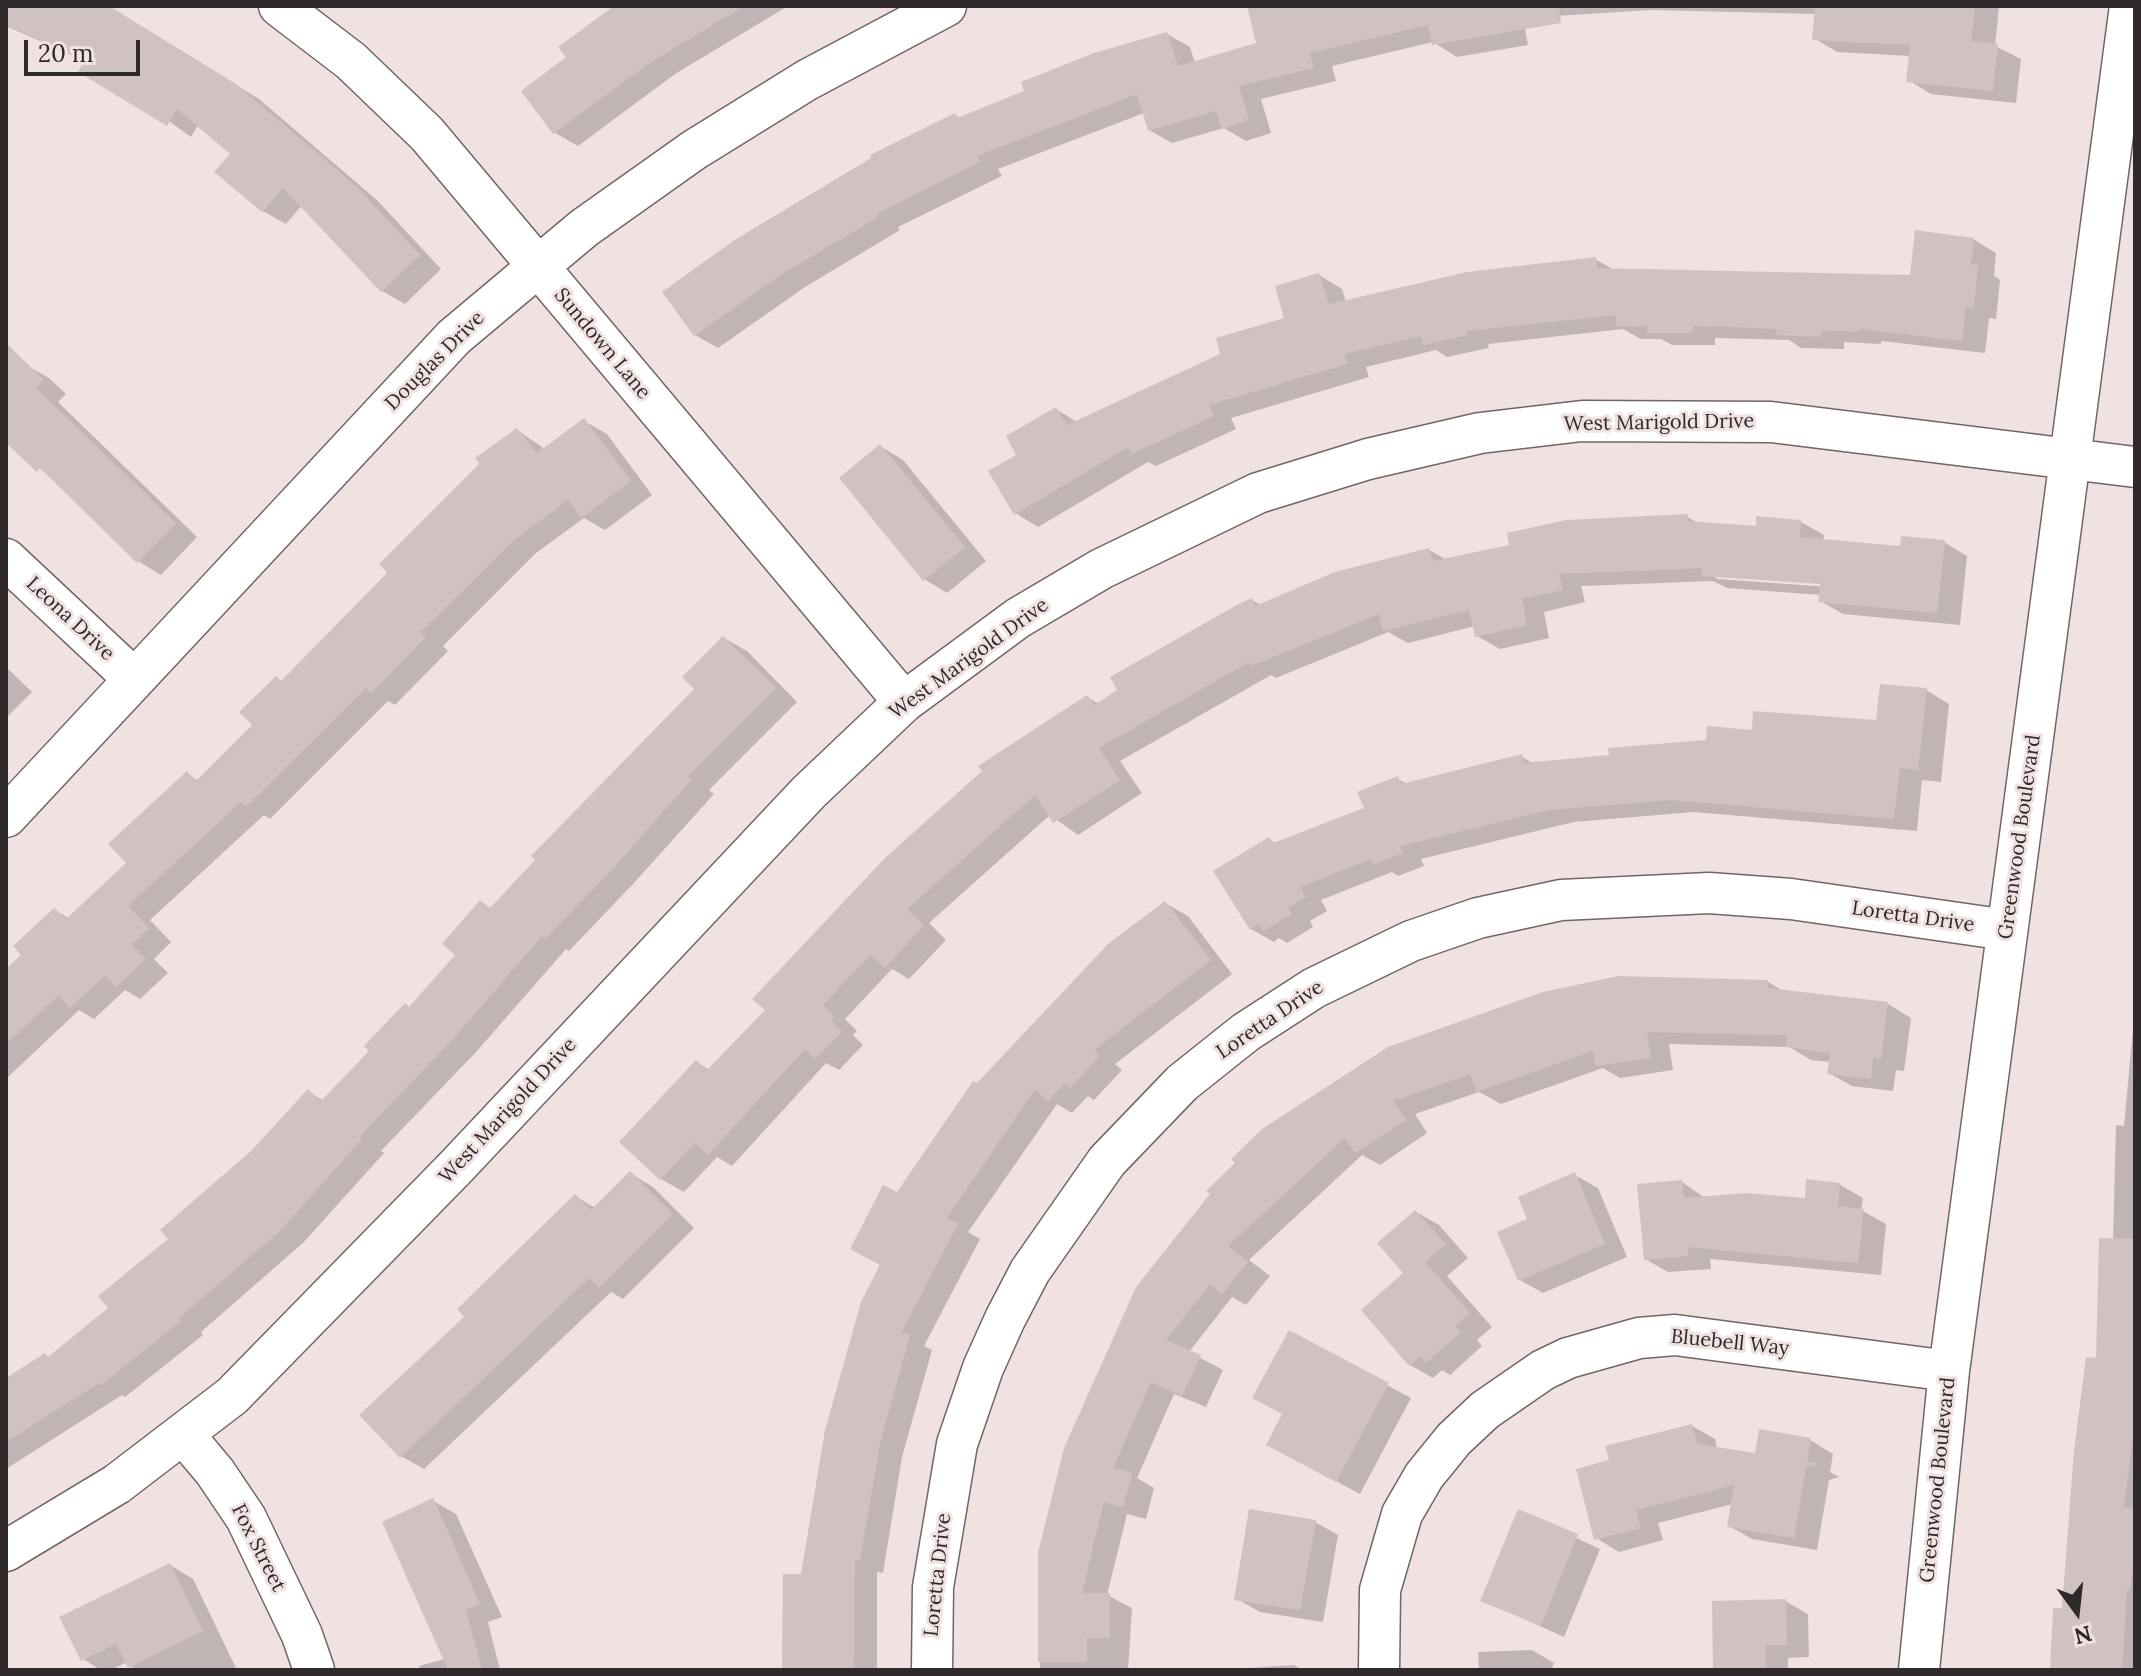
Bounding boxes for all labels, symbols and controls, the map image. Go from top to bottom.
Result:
scale bar [28,24,144,74]
text: 20 m [38,38,94,69]
street label: Sundown Lane [549,284,655,404]
street label: Douglas Drive [380,306,490,416]
street label: West Marigold Drive [1564,409,1754,437]
street label: Leona Drive [21,572,119,666]
street label: West Marigold Drive [885,593,1053,725]
street label: Greenwood Boulevard [1994,733,2046,941]
street label: Loretta Drive [1850,897,1976,937]
street label: Loretta Drive [1212,975,1328,1065]
street label: West Marigold Drive [434,1033,582,1189]
street label: Bluebell Way [1670,1325,1790,1361]
street label: Greenwood Boulevard [1915,1376,1961,1584]
street label: Fox Street [226,1500,290,1596]
street label: Loretta Drive [920,1512,956,1638]
north arrow [2037,1572,2117,1652]
text: N [2071,1619,2095,1651]

